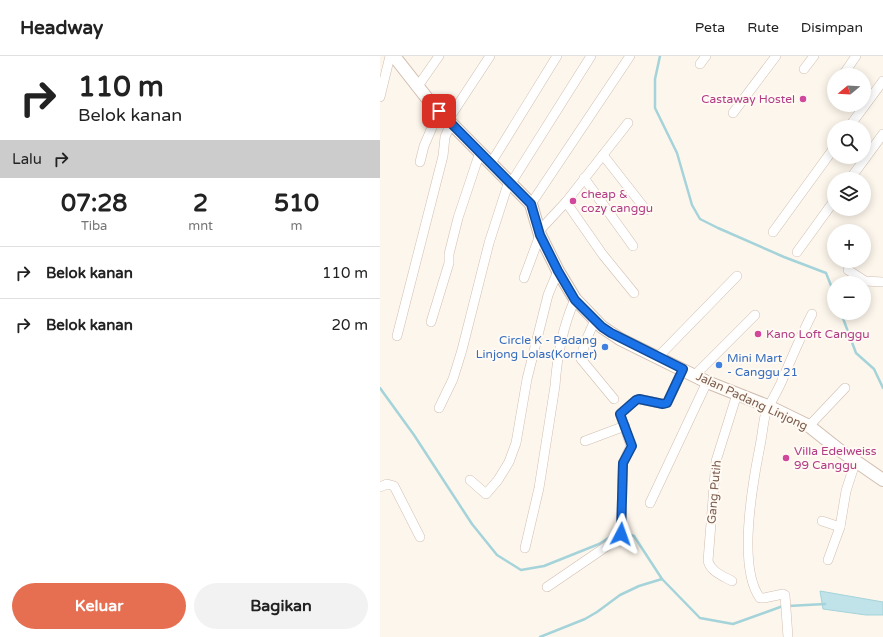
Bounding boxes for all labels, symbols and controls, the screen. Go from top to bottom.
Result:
text: Headway [20,17,103,39]
text: Peta [695,19,725,36]
text: Rute [747,19,779,36]
text: Disimpan [801,19,863,36]
north arrow [827,68,871,112]
map controls [827,68,871,320]
text: 110 m [78,70,164,104]
icon: right [12,72,64,124]
place label: Castaway Hostel [701,92,795,106]
pin [422,94,456,128]
marker: Castaway Hostel [798,94,808,104]
icon: arrive [428,100,450,122]
text: Belok kanan [78,104,182,126]
button: search [827,120,871,164]
icon: right [50,148,72,170]
text: Lalu [12,150,42,168]
button: layers [827,172,871,216]
place label: cheap & cozy canggu [581,187,653,215]
text: 07:28 [61,189,127,218]
text: 2 [193,189,208,218]
text: 510 [274,189,319,218]
marker: cheap & cozy canggu [568,196,578,206]
text: Tiba [81,218,107,234]
text: mnt [188,218,213,234]
text: m [291,218,302,234]
button: + [827,224,871,268]
icon: right [12,262,34,284]
text: Belok kanan [46,264,133,282]
text: 110 m [322,264,368,282]
button: − [827,276,871,320]
icon: right [12,314,34,336]
text: Belok kanan [46,316,133,334]
text: 20 m [331,316,368,334]
place label: Kano Loft Canggu [766,327,870,341]
marker: Kano Loft Canggu [753,329,763,339]
place label: Circle K - Padang Linjong Lolas(Korner) [476,333,597,361]
marker: Circle K - Padang Linjong Lolas(Korner) [600,342,610,352]
place label: Mini Mart - Canggu 21 [727,351,798,379]
marker: Mini Mart - Canggu 21 [714,360,724,370]
street label: Jalan Padang Linjong [694,369,810,433]
place label: Villa Edelweiss 99 Canggu [794,444,877,472]
marker: Villa Edelweiss 99 Canggu [781,453,791,463]
street label: Gang Putih [704,460,724,524]
position arrow [600,513,642,555]
button: Keluar [12,583,186,629]
button: Bagikan [194,583,368,629]

